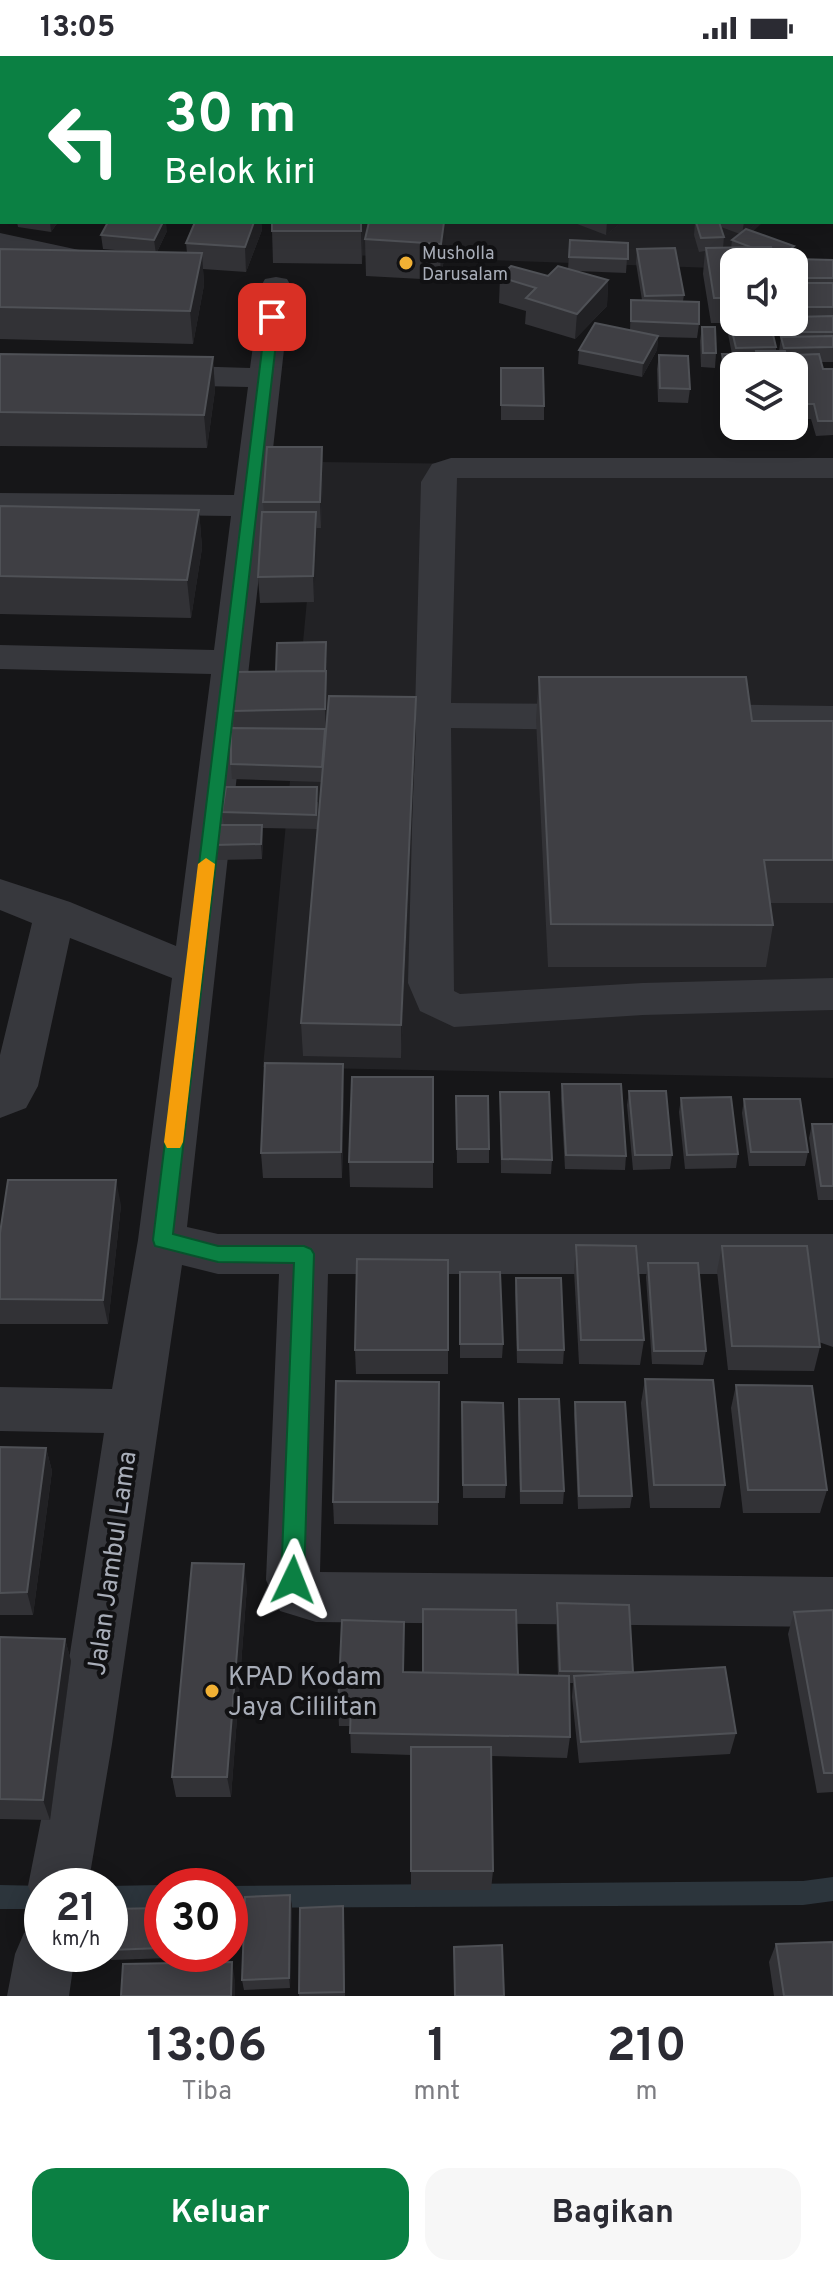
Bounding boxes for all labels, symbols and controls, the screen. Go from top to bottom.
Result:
text: 13:05 [40,10,115,47]
text: 30 m [164,82,297,152]
icon: left [32,88,136,192]
text: Belok kiri [164,151,316,197]
place label: Musholla Darusalam [422,243,508,287]
map controls [720,248,808,440]
button: sound [720,248,808,336]
marker: Musholla Darusalam [397,254,415,272]
pin [238,283,306,351]
icon: arrive [250,295,294,339]
button: layers [720,352,808,440]
street label: Jalan Jambul Lama [81,1449,146,1678]
position arrow [251,1538,335,1622]
place label: KPAD Kodam Jaya Cililitan [228,1662,382,1725]
marker: KPAD Kodam Jaya Cililitan [203,1682,221,1700]
speed limit sign: 30 [144,1868,248,1972]
text: 21 [56,1885,96,1935]
text: km/h [52,1927,100,1953]
text: 13:06 [146,2018,267,2078]
text: 1 [427,2018,446,2078]
text: 210 [606,2018,687,2078]
text: Tiba [182,2076,232,2109]
text: mnt [414,2076,460,2109]
text: m [635,2076,657,2109]
button: Keluar [32,2168,409,2260]
button: Bagikan [425,2168,801,2260]

